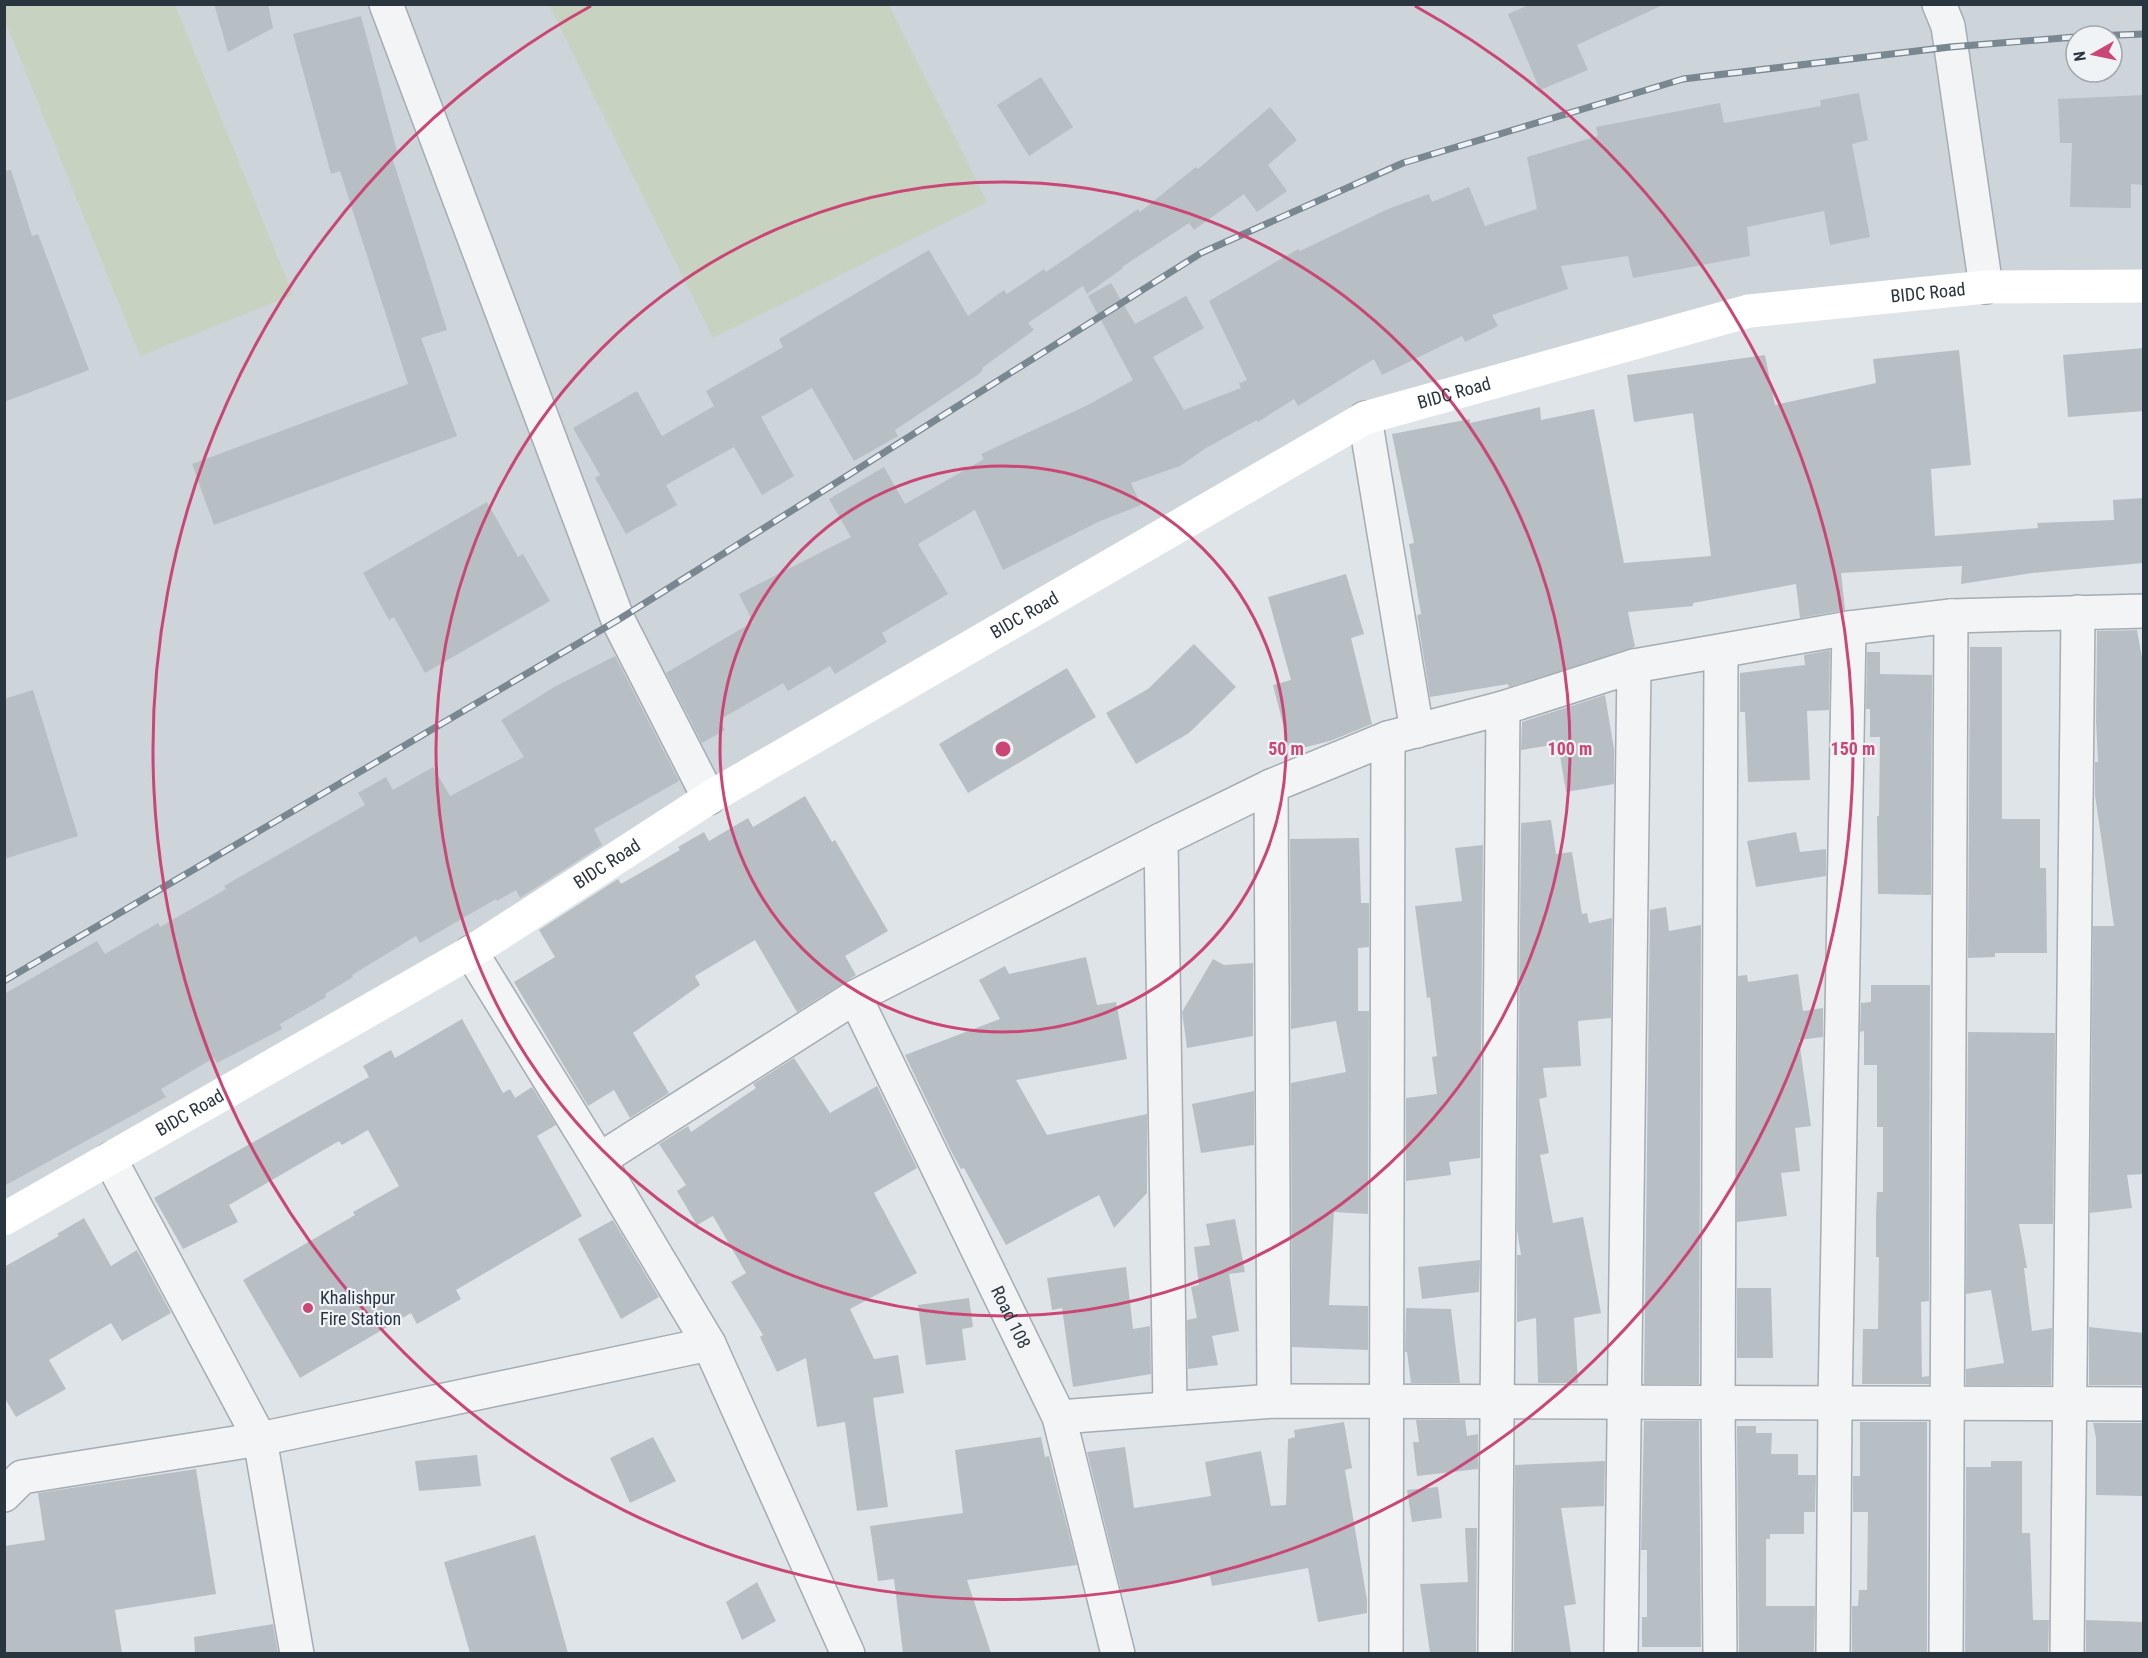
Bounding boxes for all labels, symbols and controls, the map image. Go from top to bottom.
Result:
north arrow [2064,24,2124,84]
text: N [2070,50,2090,63]
street label: BIDC Road [1889,278,1966,307]
street label: BIDC Road [1415,372,1493,413]
street label: BIDC Road [986,587,1062,643]
text: 50 m [1268,738,1304,759]
text: 100 m [1548,738,1592,759]
text: 150 m [1831,738,1875,759]
centre of rings [993,739,1013,759]
street label: BIDC Road [570,834,644,893]
street label: BIDC Road [152,1085,227,1140]
street label: Road 108 [987,1282,1035,1352]
place label: Khalishpur Fire Station [320,1287,401,1329]
marker: Khalishpur Fire Station [301,1301,315,1315]

